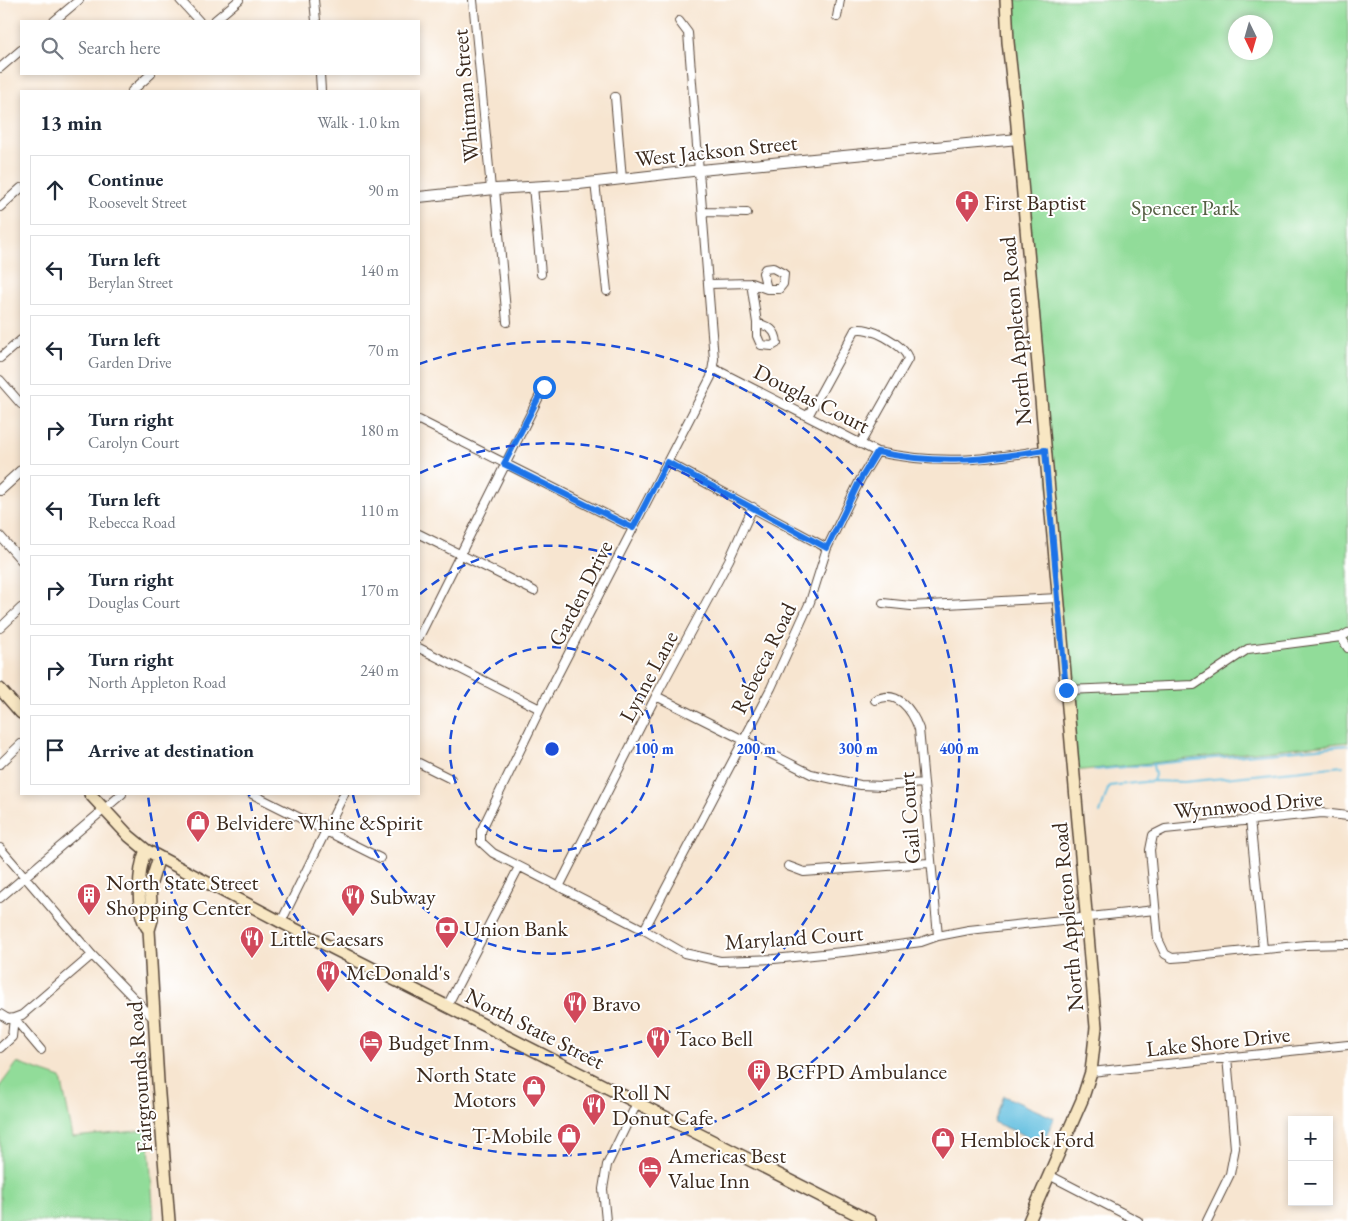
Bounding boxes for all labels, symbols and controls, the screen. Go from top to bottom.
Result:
north arrow [1228,15,1273,60]
search box [20,20,420,75]
street label: Whitman Street [445,28,486,164]
icon: search [38,34,66,62]
text: Search here [78,35,160,60]
text: 13 min [40,109,102,136]
text: Walk · 1.0 km [317,112,400,133]
street label: West Jackson Street [634,128,799,173]
text: Continue [88,167,163,192]
icon: ahead [41,176,69,204]
text: 90 m [368,180,399,201]
place label: First Baptist [984,188,1086,217]
church icon: First Baptist [954,189,980,223]
text: Roosevelt Street [88,192,187,213]
park label: Spencer Park [1131,193,1240,222]
street label: North Appleton Road [993,234,1038,427]
text: Turn left [88,247,160,272]
icon: left [41,256,69,284]
text: 140 m [360,260,399,281]
text: Berylan Street [88,272,173,293]
text: Turn left [88,327,160,352]
icon: left [41,336,69,364]
text: 70 m [368,340,399,361]
text: Garden Drive [88,352,172,373]
street label: Douglas Court [749,357,875,440]
route start [533,376,556,399]
text: Turn right [88,407,174,432]
icon: right [41,416,69,444]
text: 180 m [360,420,399,441]
text: Carolyn Court [88,432,179,453]
text: Turn left [88,487,160,512]
icon: left [41,496,69,524]
text: 110 m [360,500,399,521]
text: Rebecca Road [88,512,176,533]
street label: Garden Drive [541,535,620,651]
text: Turn right [88,567,174,592]
icon: right [41,576,69,604]
text: 170 m [360,580,399,601]
text: Douglas Court [88,592,180,613]
street label: Rebecca Road [724,597,803,719]
street label: Lynne Lane [612,625,685,727]
text: Turn right [88,647,174,672]
icon: right [41,656,69,684]
text: 240 m [360,660,399,681]
text: North Appleton Road [88,672,226,693]
route end [1055,679,1078,702]
icon: arrive [41,736,69,764]
text: Arrive at destination [88,738,254,763]
text: 100 m [634,739,674,758]
text: 200 m [736,739,776,758]
text: 300 m [838,739,878,758]
text: 400 m [939,739,979,758]
centre of rings [543,740,561,758]
street label: Gail Court [892,771,927,865]
street label: Wynnwood Drive [1173,784,1324,825]
place label: Belvidere Whine &Spirit [216,808,423,837]
shop icon: Belvidere Whine &Spirit [185,809,211,843]
street label: North Appleton Road [1045,820,1090,1013]
place label: North State Street Shopping Center [106,868,259,922]
building icon: North State Street Shopping Center [76,882,102,916]
place label: Subway [370,882,436,911]
restaurant icon: Subway [340,883,366,917]
place label: Union Bank [464,914,568,943]
bank icon: Union Bank [434,915,460,949]
street label: Maryland Court [724,918,864,957]
place label: Little Caesars [270,924,384,953]
restaurant icon: Little Caesars [239,925,265,959]
place label: McDonald's [346,958,450,987]
restaurant icon: McDonald's [315,959,341,993]
street label: North State Street [460,981,609,1076]
place label: Bravo [592,989,641,1018]
restaurant icon: Bravo [562,990,588,1024]
street label: Fairgrounds Road [120,999,159,1154]
street label: Lake Shore Drive [1145,1019,1292,1063]
place label: Taco Bell [676,1024,753,1053]
restaurant icon: Taco Bell [645,1025,671,1059]
place label: Budget Inm [388,1028,489,1057]
hotel icon: Budget Inm [358,1029,384,1063]
place label: BCFPD Ambulance [776,1057,947,1086]
building icon: BCFPD Ambulance [746,1058,772,1092]
place label: North State Motors [416,1060,516,1114]
shop icon: North State Motors [521,1074,547,1108]
place label: Roll N Donut Cafe [612,1078,714,1132]
restaurant icon: Roll N Donut Cafe [581,1092,607,1126]
map controls [1288,1116,1333,1206]
button: + [1288,1116,1333,1161]
place label: T-Mobile [472,1121,552,1150]
shop icon: T-Mobile [556,1122,582,1156]
place label: Hemblock Ford [960,1125,1095,1154]
shop icon: Hemblock Ford [930,1126,956,1160]
place label: Americas Best Value Inn [667,1141,786,1195]
hotel icon: Americas Best Value Inn [637,1155,663,1189]
button: − [1288,1161,1333,1206]

